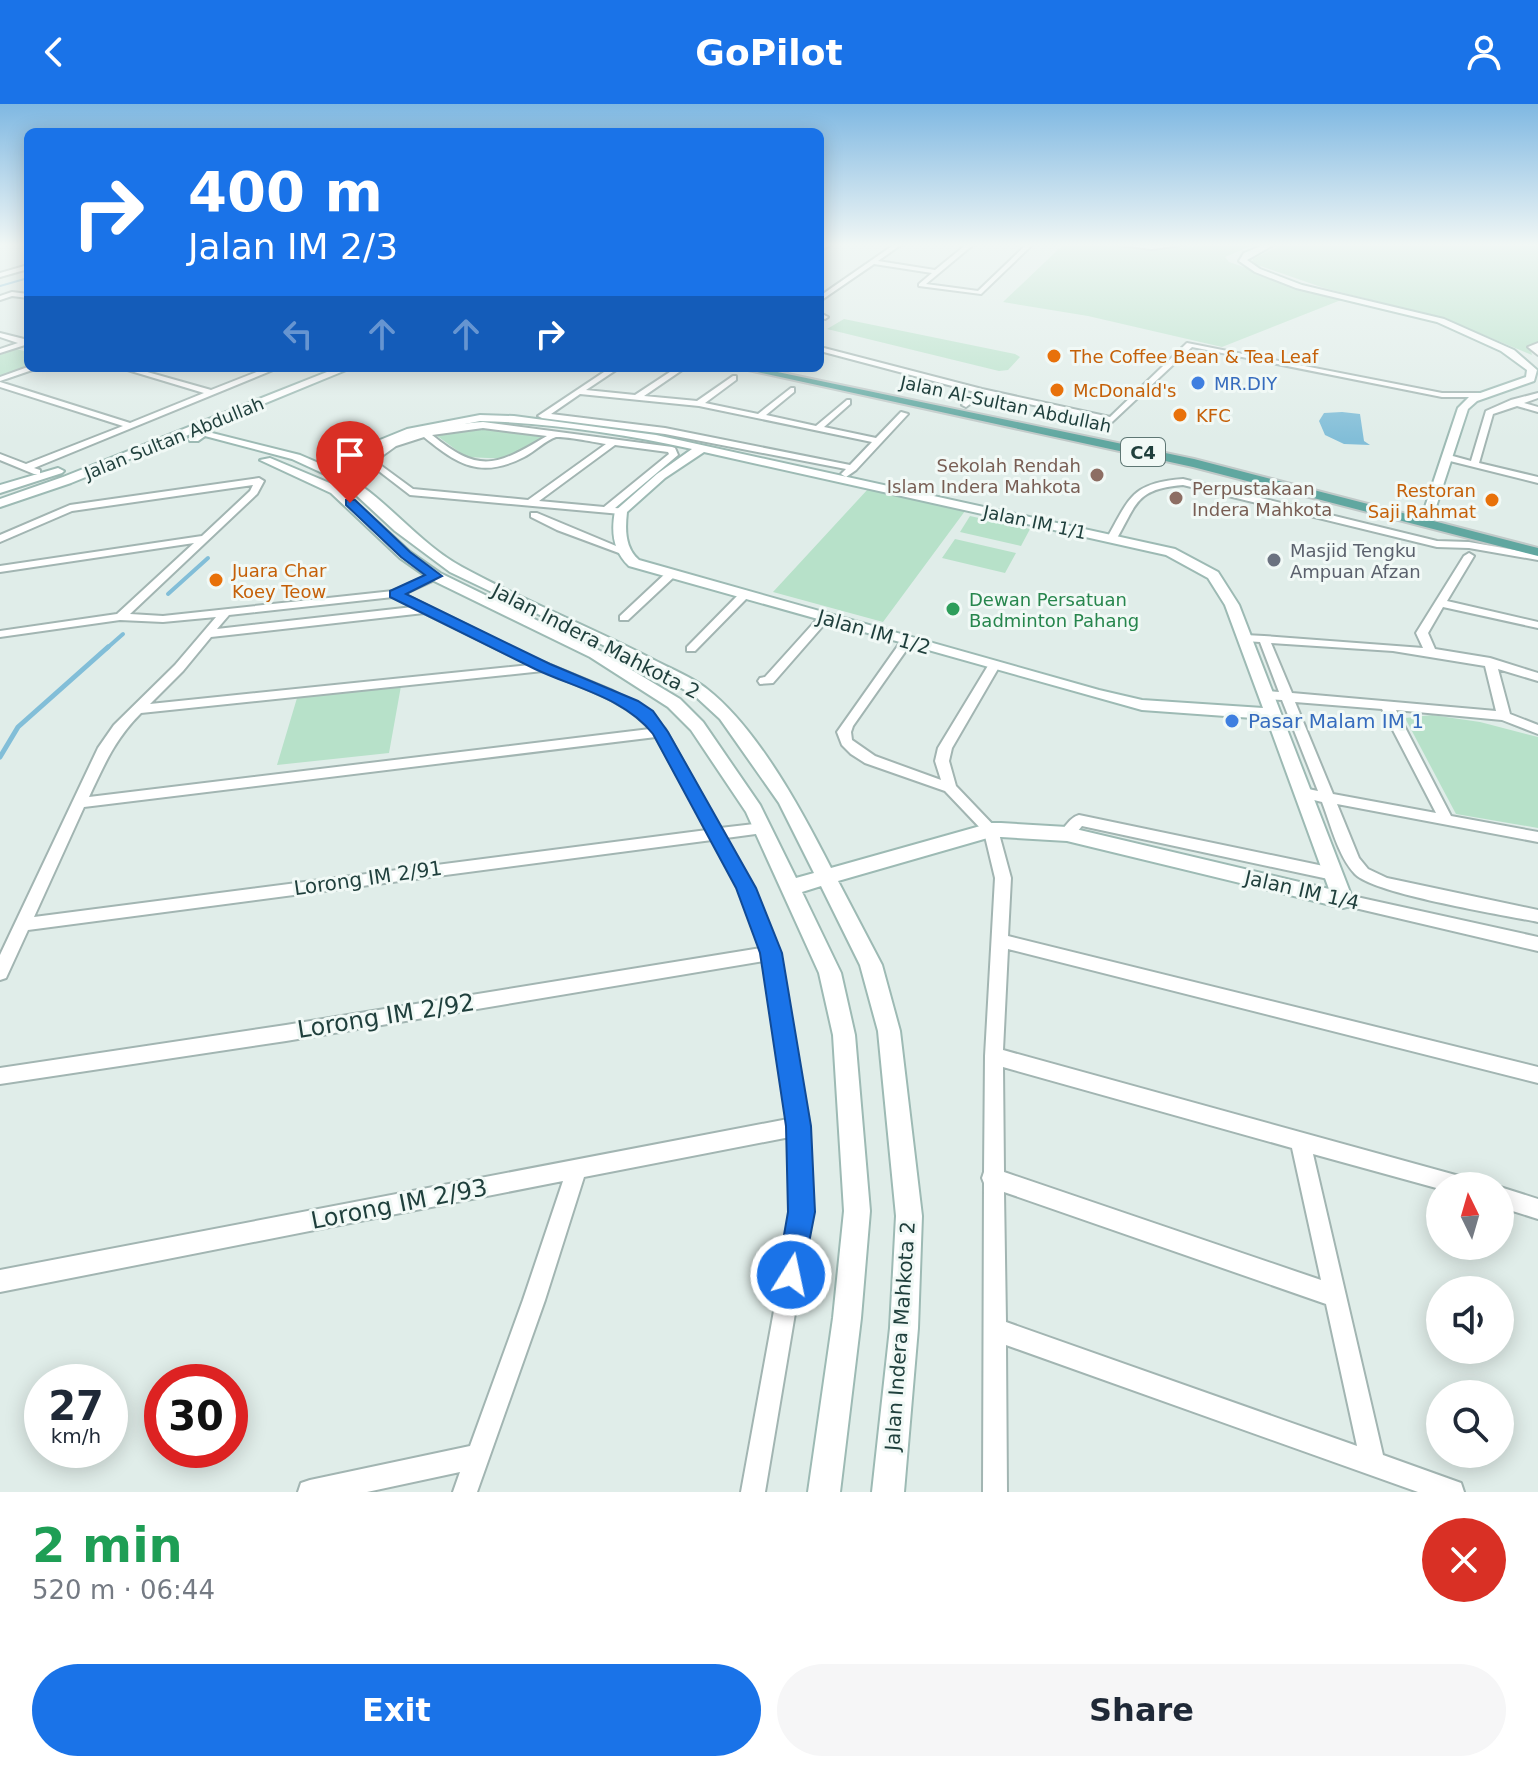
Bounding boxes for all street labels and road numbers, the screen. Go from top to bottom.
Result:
street label: Jalan Al-Sultan Abdullah [897,371,1114,437]
street label: Jalan Sultan Abdullah [80,392,267,484]
road number: C4 [1121,438,1165,466]
street label: Jalan IM 1/1 [980,501,1089,543]
street label: Jalan Indera Mahkota 2 [486,577,704,704]
street label: Jalan IM 1/2 [813,604,933,660]
street label: Lorong IM 2/91 [292,856,444,900]
street label: Jalan IM 1/4 [1240,865,1362,915]
street label: Lorong IM 2/92 [295,988,477,1044]
street label: Lorong IM 2/93 [308,1173,490,1235]
street label: Jalan Indera Mahkota 2 [880,1220,920,1453]

